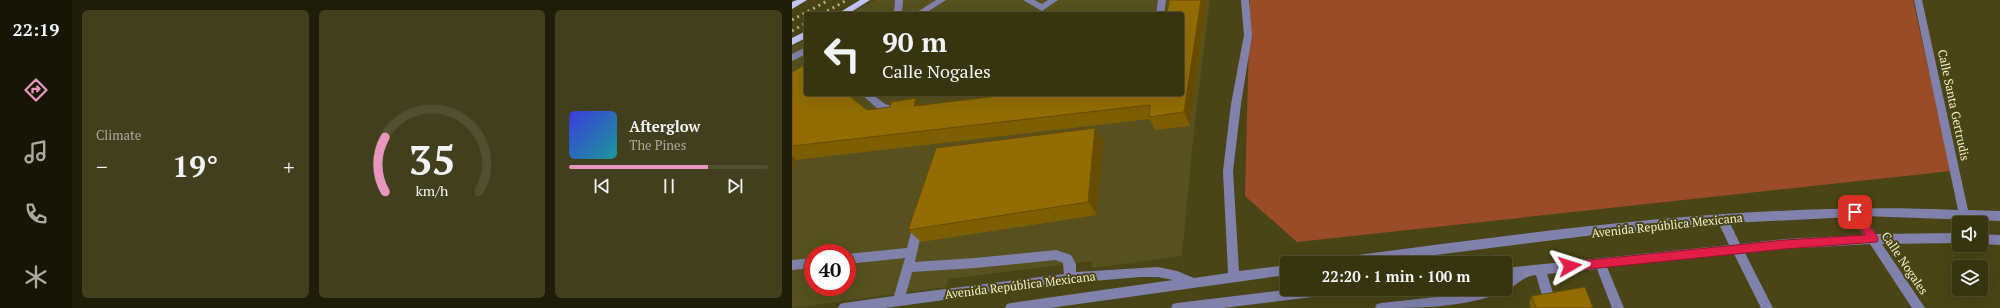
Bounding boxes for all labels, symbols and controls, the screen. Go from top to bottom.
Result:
text: 22:19 [13,17,59,41]
text: 90 m [882,23,947,60]
icon: left [816,28,868,80]
street label: Calle Santa Gertrudis [1935,48,1973,162]
text: Calle Nogales [882,59,991,83]
icon: directions [22,76,50,104]
text: Afterglow [629,116,700,136]
text: Climate [96,126,141,144]
text: 35 [408,132,455,187]
text: The Pines [629,136,686,154]
icon: music [22,138,50,166]
text: 19° [172,146,218,186]
text: − [96,152,108,181]
text: + [283,152,295,181]
icon: previous [591,175,613,197]
icon: pause [658,175,680,197]
icon: next [724,175,746,197]
text: km/h [415,181,449,200]
pin [1838,195,1872,229]
icon: phone [22,200,50,228]
icon: arrive [1844,201,1866,223]
street label: Avenida República Mexicana [1591,210,1743,240]
map controls [1952,216,1988,296]
button: sound [1952,216,1988,252]
street label: Calle Nogales [1878,229,1932,297]
speed limit sign: 40 [804,244,856,296]
position arrow [1549,245,1591,287]
button: layers [1952,260,1988,296]
icon: climate [22,263,50,291]
text: 22:20 · 1 min · 100 m [1322,266,1470,286]
street label: Avenida República Mexicana [944,268,1096,302]

